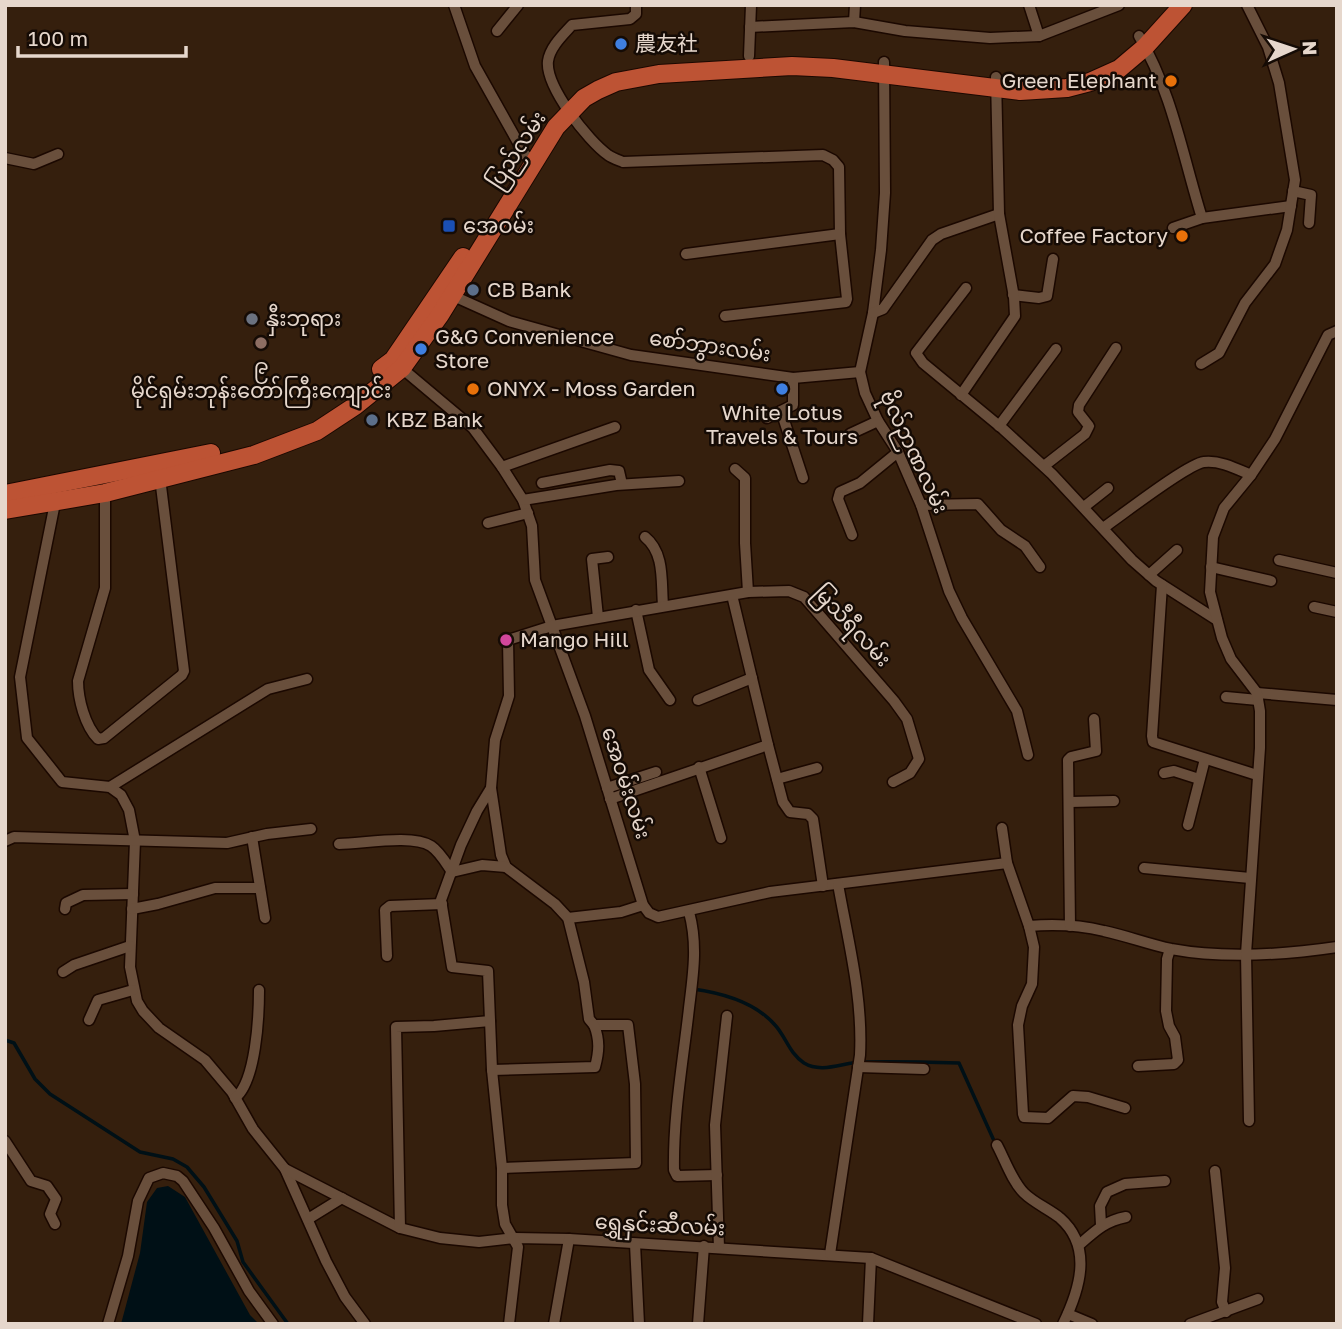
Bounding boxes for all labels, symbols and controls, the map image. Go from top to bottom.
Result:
scale bar [18,14,186,58]
north arrow [1258,14,1328,84]
text: 100 m [28,25,88,51]
place label: 農友社 [635,30,698,56]
marker: 農友社 [613,36,629,52]
text: N [1299,40,1322,56]
place label: Green Elephant [1001,67,1157,93]
marker: Green Elephant [1163,73,1179,89]
street label: ပြည်လမ်း [480,105,555,196]
place label: အေဝမ်း [463,210,534,238]
marker: အေဝမ်း [441,218,457,234]
place label: Coffee Factory [1019,222,1168,248]
marker: Coffee Factory [1174,228,1190,244]
place label: CB Bank [487,276,571,302]
marker: CB Bank [465,282,481,298]
place label: နှီးဘုရား [266,303,341,336]
marker: နှီးဘုရား [244,311,260,327]
street label: စော်ဘွားလမ်း [647,322,773,370]
place label: G&G Convenience Store [435,323,614,373]
marker: ၉ မိုင်ရှမ်းဘုန်းတော်ကြီးကျောင်း [253,335,269,351]
marker: G&G Convenience Store [413,341,429,357]
place label: ၉ မိုင်ရှမ်းဘုန်းတော်ကြီးကျောင်း [131,353,391,409]
place label: ONYX - Moss Garden [487,375,695,401]
marker: ONYX - Moss Garden [465,381,481,397]
marker: White Lotus Travels & Tours [774,381,790,397]
street label: ဗိုလ်ဉာဏလမ်း [871,385,957,519]
place label: White Lotus Travels & Tours [706,399,858,449]
place label: KBZ Bank [386,406,483,432]
marker: KBZ Bank [364,412,380,428]
street label: မြသီရီလမ်း [805,578,899,675]
place label: Mango Hill [520,626,629,652]
marker: Mango Hill [498,632,514,648]
street label: အေဝမ်းလမ်း [597,723,659,842]
street label: ရွှေနှင်းဆီလမ်း [594,1206,726,1245]

